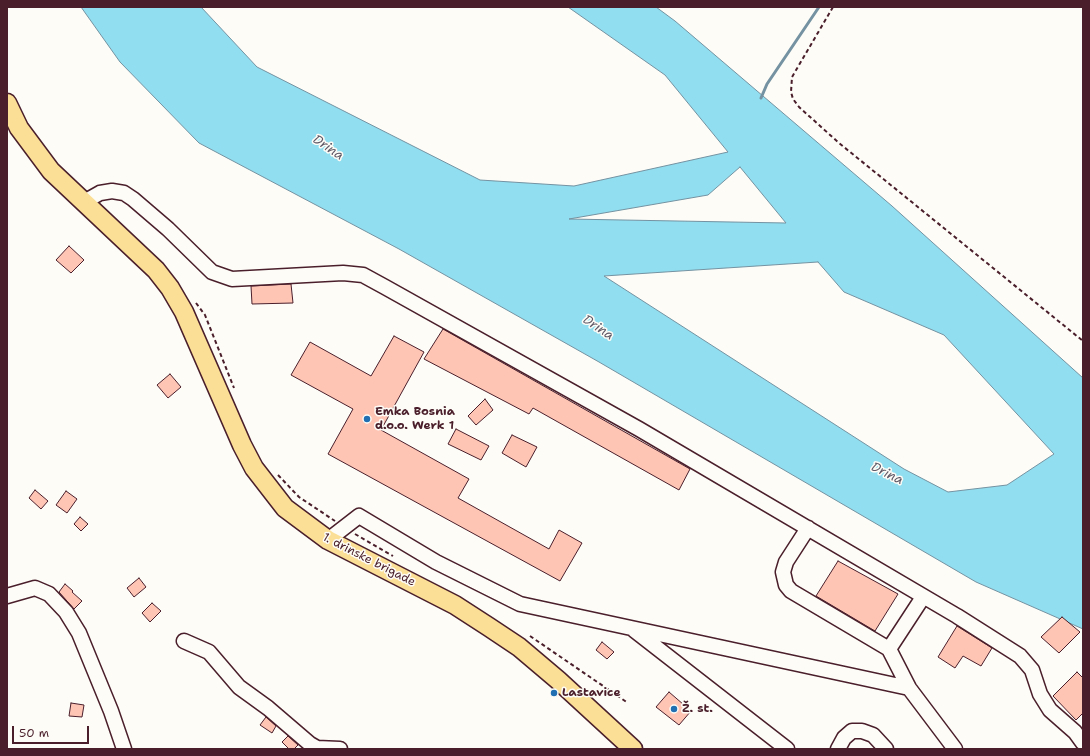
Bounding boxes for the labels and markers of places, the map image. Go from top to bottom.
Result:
place label: Emka Bosnia d.o.o. Werk 1 [375,405,455,433]
marker: Emka Bosnia d.o.o. Werk 1 [362,414,372,424]
place label: Lastavice [562,686,621,700]
marker: Lastavice [549,688,559,698]
place label: Ž. st. [682,702,713,716]
marker: Ž. st. [669,704,679,714]

